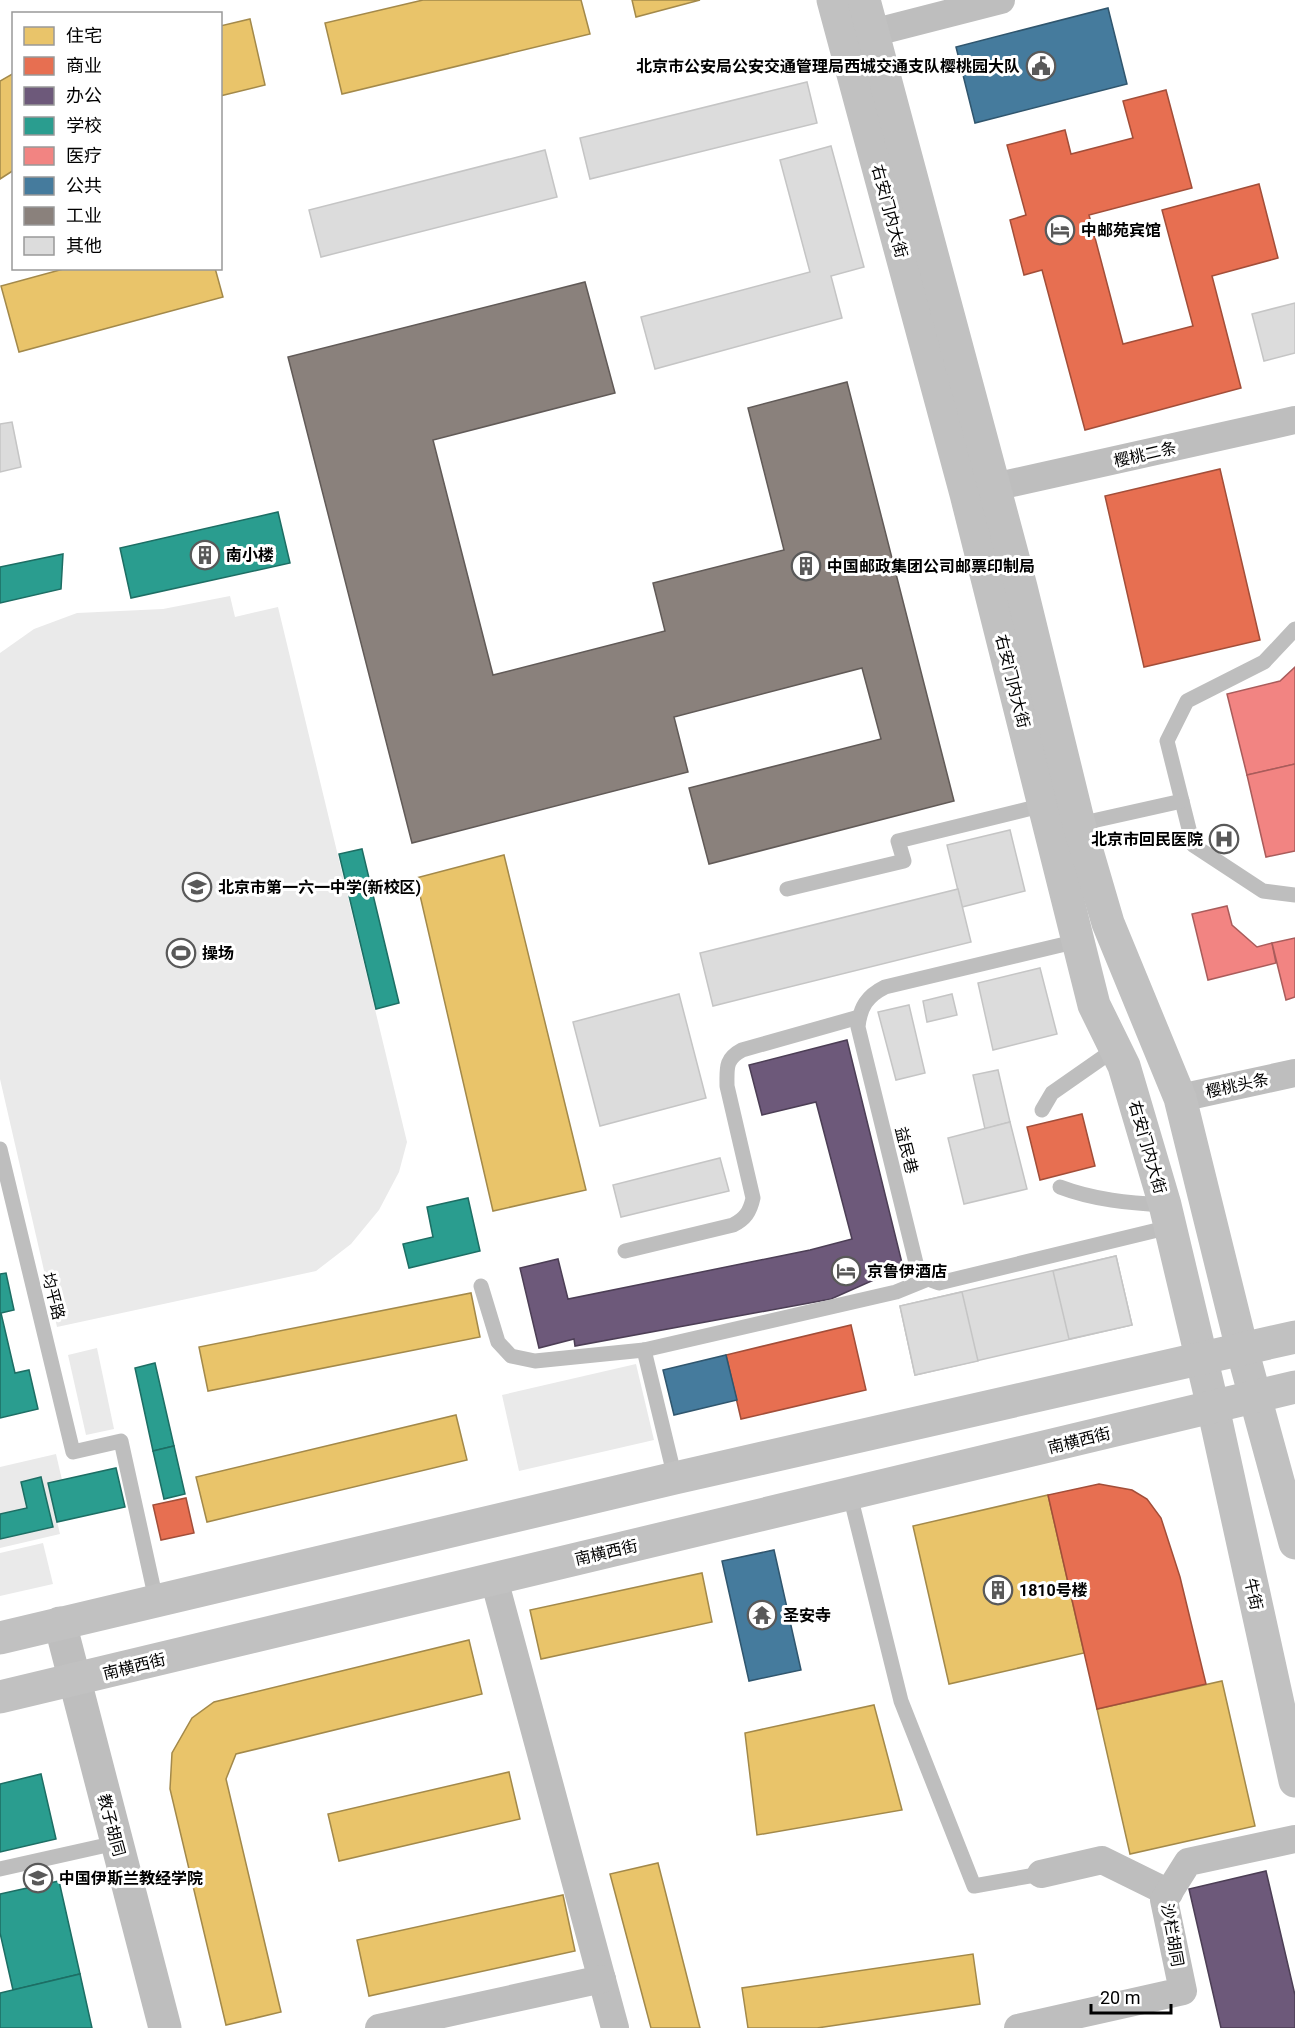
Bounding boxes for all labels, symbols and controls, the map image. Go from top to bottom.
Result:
legend [12,12,222,270]
text: 住宅 [66,25,102,46]
public building icon: 北京市公安局公安交通管理局西城交通支队樱桃园大队 [1025,50,1057,82]
text: 商业 [66,55,102,76]
place label: 北京市公安局公安交通管理局西城交通支队樱桃园大队 [636,57,1020,76]
text: 办公 [66,85,102,106]
text: 学校 [66,115,102,136]
text: 医疗 [66,145,102,166]
street label: 右安门内大街 [868,162,911,260]
text: 公共 [66,175,102,196]
text: 工业 [66,205,102,226]
hotel icon: 中邮苑宾馆 [1044,214,1076,246]
place label: 中邮苑宾馆 [1081,221,1161,240]
text: 其他 [66,235,102,256]
street label: 樱桃二条 [1112,438,1178,471]
building icon: 南小楼 [189,539,221,571]
place label: 南小楼 [226,546,274,565]
building icon: 中国邮政集团公司邮票印制局 [790,550,822,582]
place label: 中国邮政集团公司邮票印制局 [827,557,1035,576]
street label: 右安门内大街 [992,632,1033,730]
hospital icon: 北京市回民医院 [1208,823,1240,855]
place label: 北京市回民医院 [1091,830,1203,849]
school or university icon: 北京市第一六一中学(新校区) [181,871,213,903]
place label: 北京市第一六一中学(新校区) [218,878,421,897]
sports icon: 操场 [165,937,197,969]
place label: 操场 [202,944,234,963]
street label: 樱桃头条 [1204,1070,1270,1101]
street label: 右安门内大街 [1125,1098,1170,1196]
street label: 益民巷 [891,1125,922,1176]
hotel icon: 京鲁伊酒店 [830,1255,862,1287]
place label: 京鲁伊酒店 [867,1262,947,1281]
street label: 均平路 [38,1271,69,1322]
street label: 南横西街 [1046,1424,1112,1457]
street label: 南横西街 [573,1536,639,1569]
building icon: 1810号楼 [982,1574,1014,1606]
street label: 牛街 [1241,1576,1266,1612]
place label: 1810号楼 [1019,1581,1088,1600]
temple icon: 圣安寺 [746,1599,778,1631]
place label: 圣安寺 [783,1606,831,1625]
street label: 南横西街 [101,1650,167,1683]
street label: 教子胡同 [94,1792,129,1859]
school or university icon: 中国伊斯兰教经学院 [22,1862,54,1894]
place label: 中国伊斯兰教经学院 [59,1869,203,1888]
street label: 沙栏胡同 [1158,1902,1187,1968]
scale bar [1091,1977,1170,2015]
text: 20 m [1100,1987,1140,2008]

